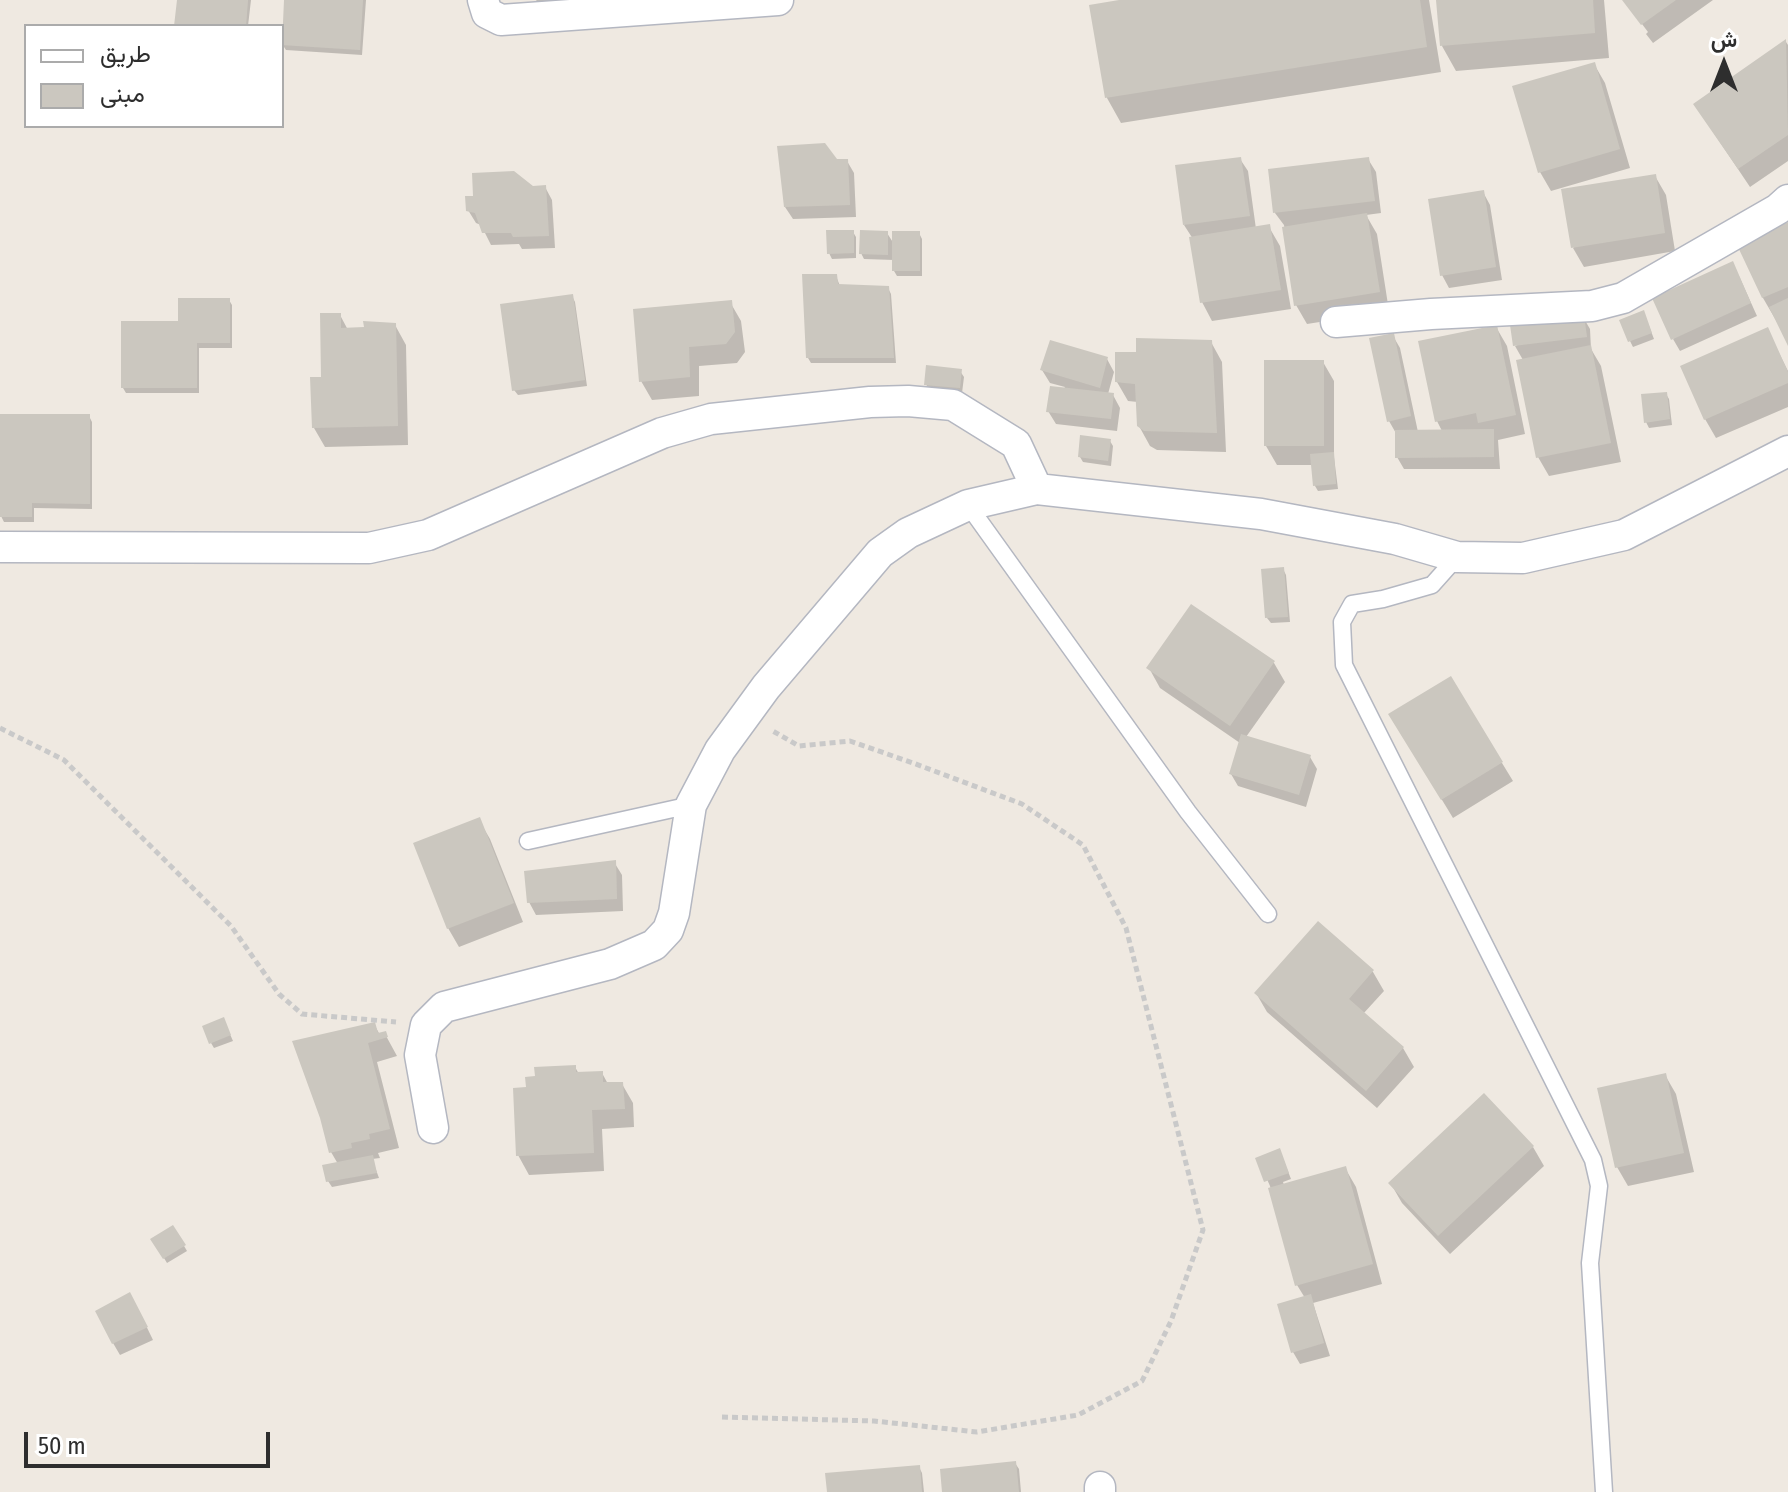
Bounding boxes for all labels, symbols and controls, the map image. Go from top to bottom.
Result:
legend [24,24,284,128]
north arrow [1684,24,1764,104]
text: ش [1711,26,1737,53]
text: طريق [100,40,151,68]
text: مبنى [100,80,145,108]
scale bar [28,1416,274,1466]
text: 50 m [38,1432,86,1460]

